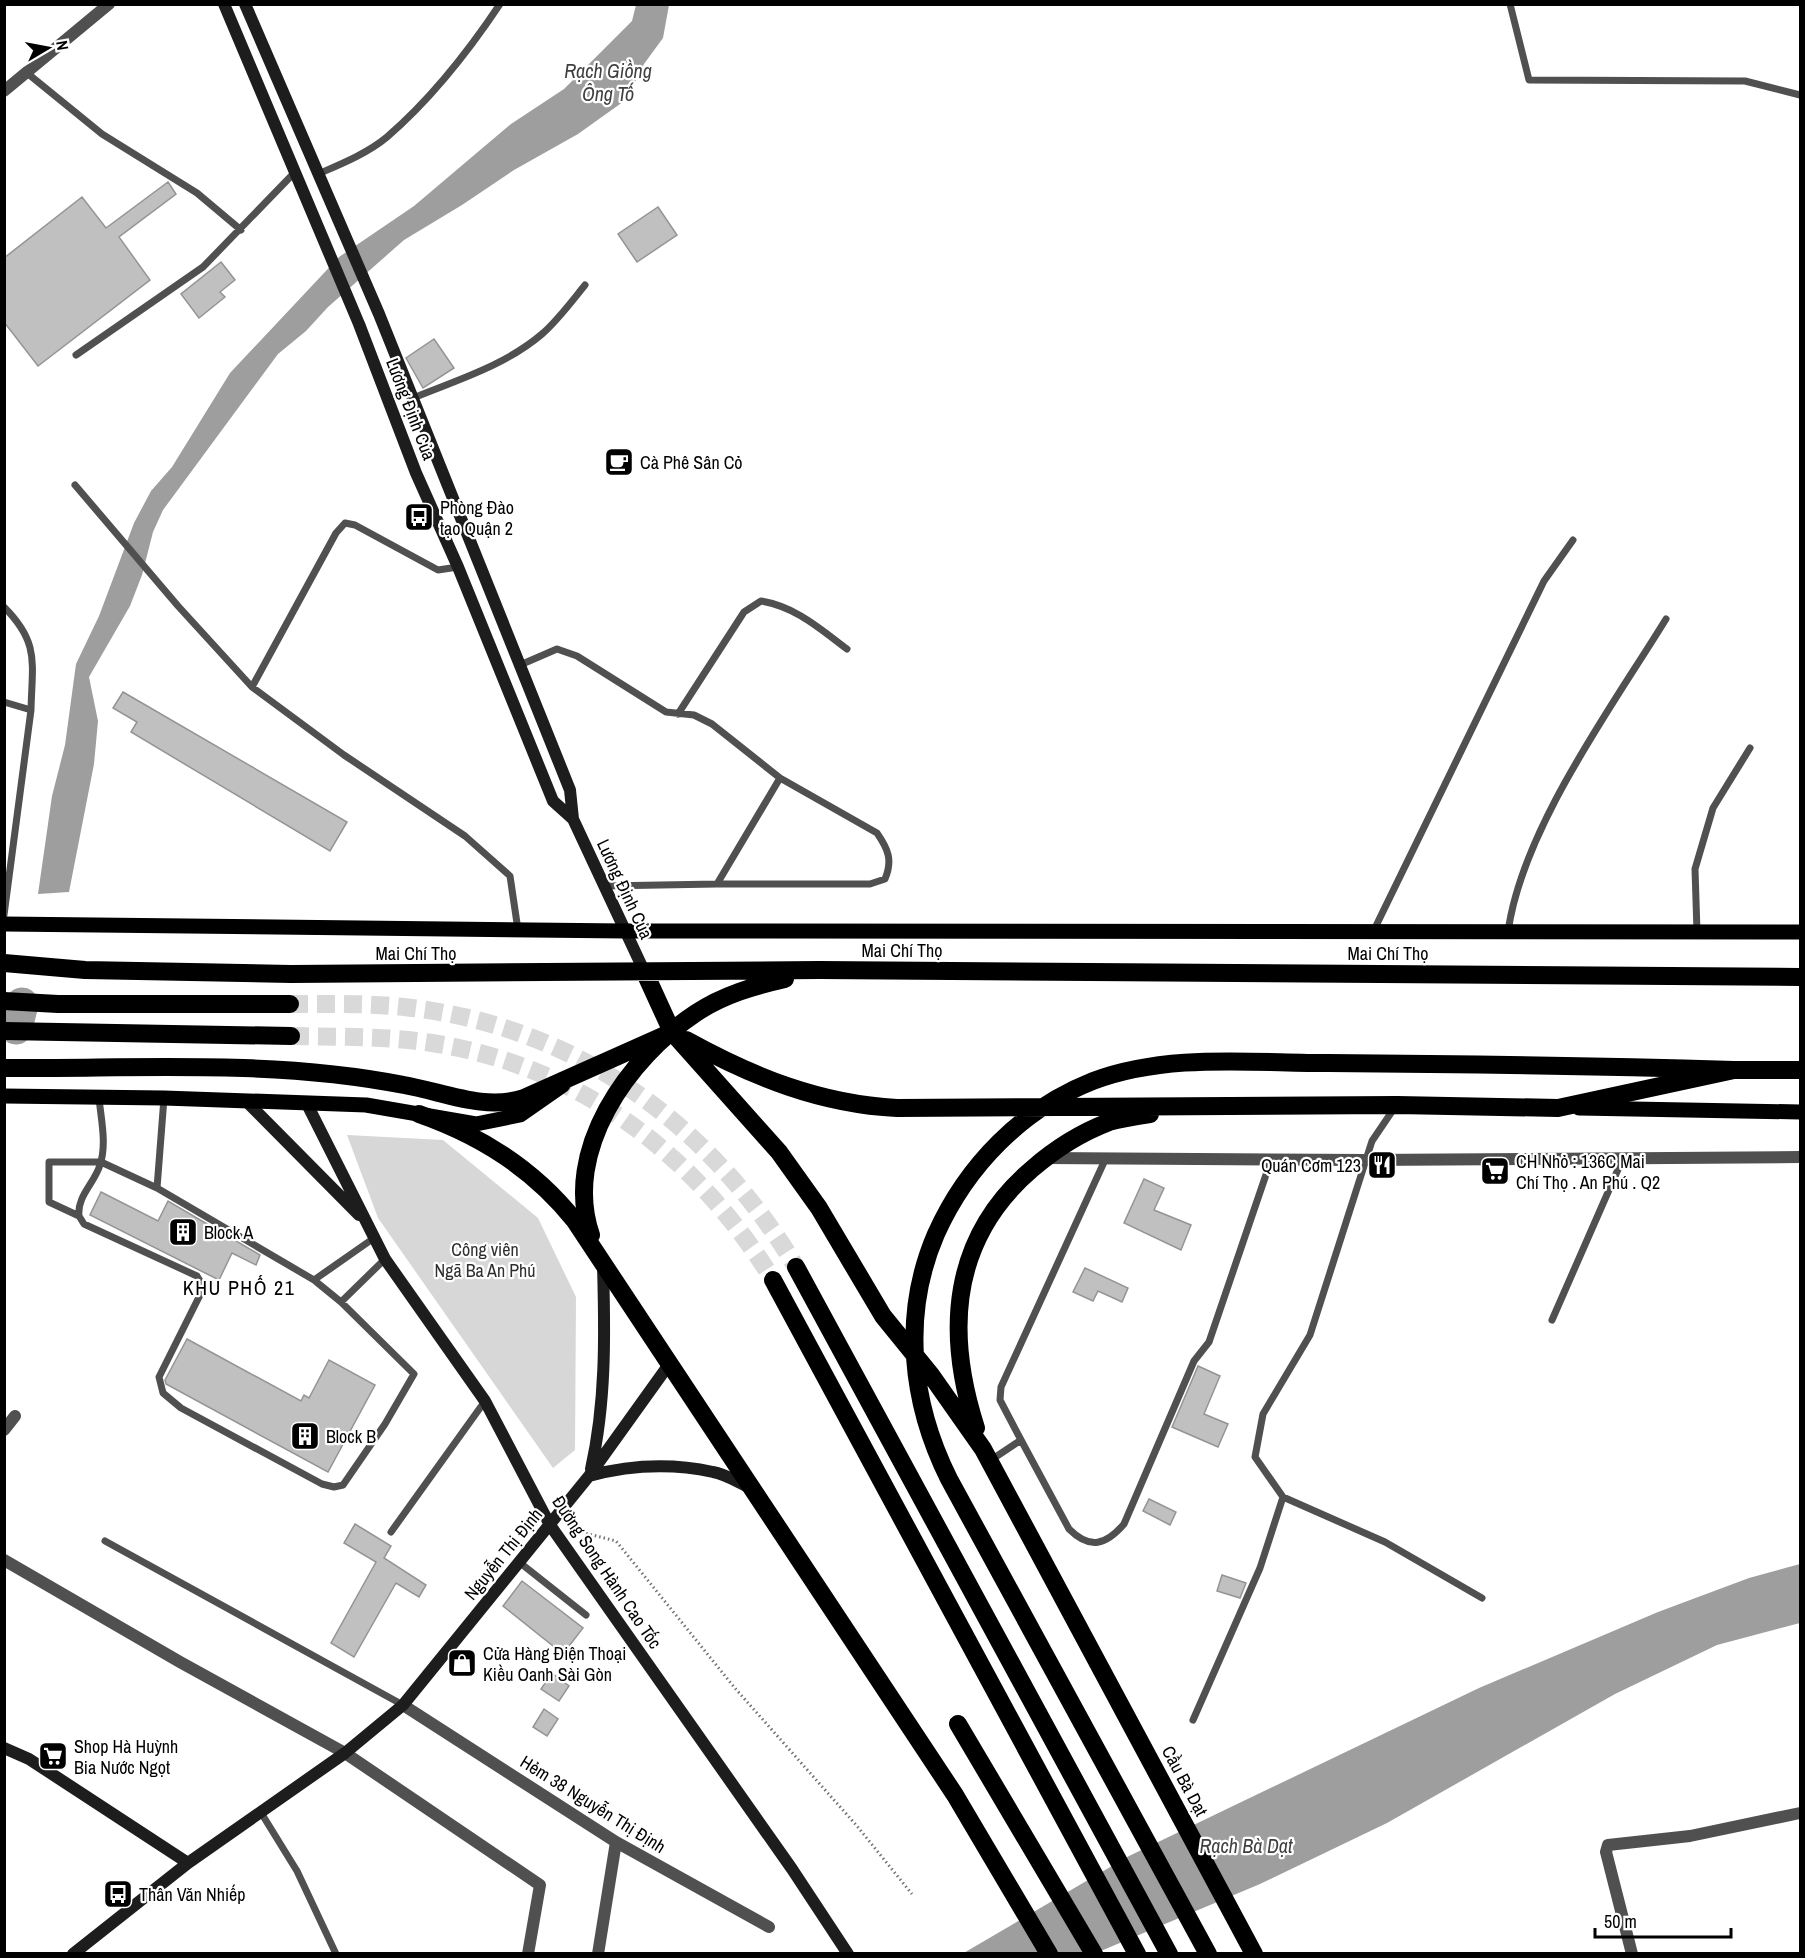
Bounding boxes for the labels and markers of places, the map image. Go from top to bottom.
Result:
cafe icon: Cà Phê Sân Cỏ [603,446,635,478]
place label: Cà Phê Sân Cỏ [640,450,743,475]
place label: Phòng Đào tạo Quận 2 [440,495,514,541]
bus stop icon: Phòng Đào tạo Quận 2 [403,501,435,533]
restaurant icon: Quán Cơm 123 [1366,1149,1398,1181]
place label: CH Nhỏ : 136C Mai Chí Thọ . An Phú . Q2 [1516,1149,1660,1195]
place label: Quán Cơm 123 [1261,1153,1361,1178]
supermarket icon: CH Nhỏ : 136C Mai Chí Thọ . An Phú . Q2 [1479,1155,1511,1187]
building icon: Block A [167,1216,199,1248]
place label: Block A [204,1220,253,1245]
building icon: Block B [289,1420,321,1452]
place label: Block B [326,1424,376,1449]
place label: Cửa Hàng Điện Thoại Kiều Oanh Sài Gòn [483,1641,626,1687]
shop icon: Cửa Hàng Điện Thoại Kiều Oanh Sài Gòn [446,1647,478,1679]
place label: Shop Hà Huỳnh Bia Nước Ngọt [74,1734,178,1780]
supermarket icon: Shop Hà Huỳnh Bia Nước Ngọt [37,1740,69,1772]
bus stop icon: Thân Văn Nhiếp [102,1878,134,1910]
place label: Thân Văn Nhiếp [139,1882,245,1907]

